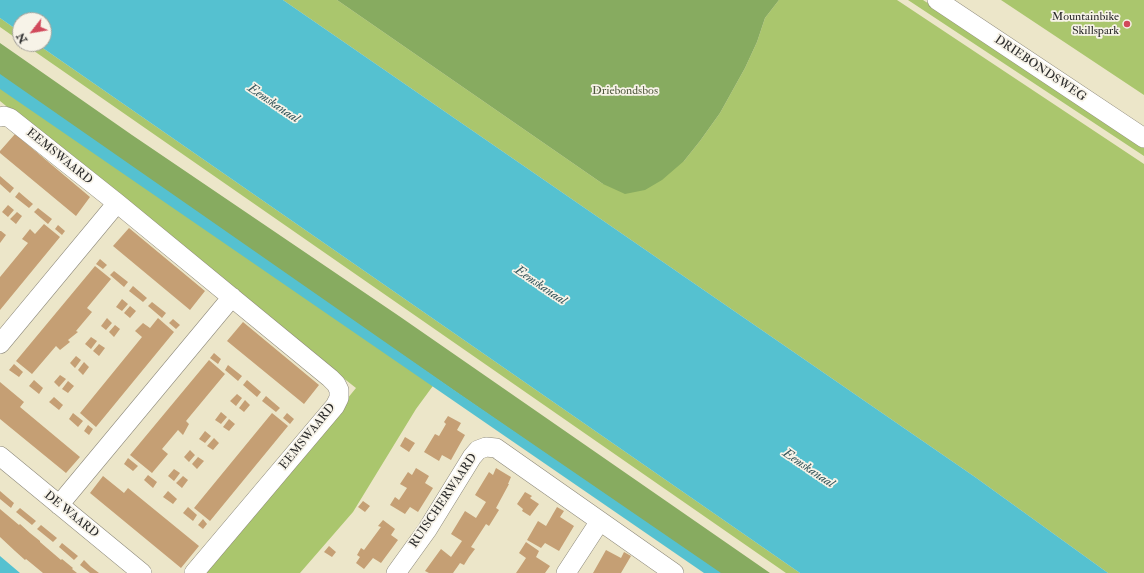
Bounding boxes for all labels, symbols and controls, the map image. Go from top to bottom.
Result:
place label: Mountainbike Skillspark [1052,10,1119,38]
north arrow [12,12,52,52]
marker: Mountainbike Skillspark [1122,19,1132,29]
text: N [14,30,30,46]
street label: DRIEBONDSWEG [991,33,1089,105]
water label: Eemskanaal [244,81,302,127]
park label: Driebondsbos [592,84,658,98]
street label: EEMSWAARD [23,126,95,188]
water label: Eemskanaal [511,263,569,309]
street label: EEMSWAARD [277,401,339,473]
water label: Eemskanaal [779,446,837,492]
street label: RUISCHERWAARD [407,451,481,551]
street label: DE WAARD [41,489,101,541]

